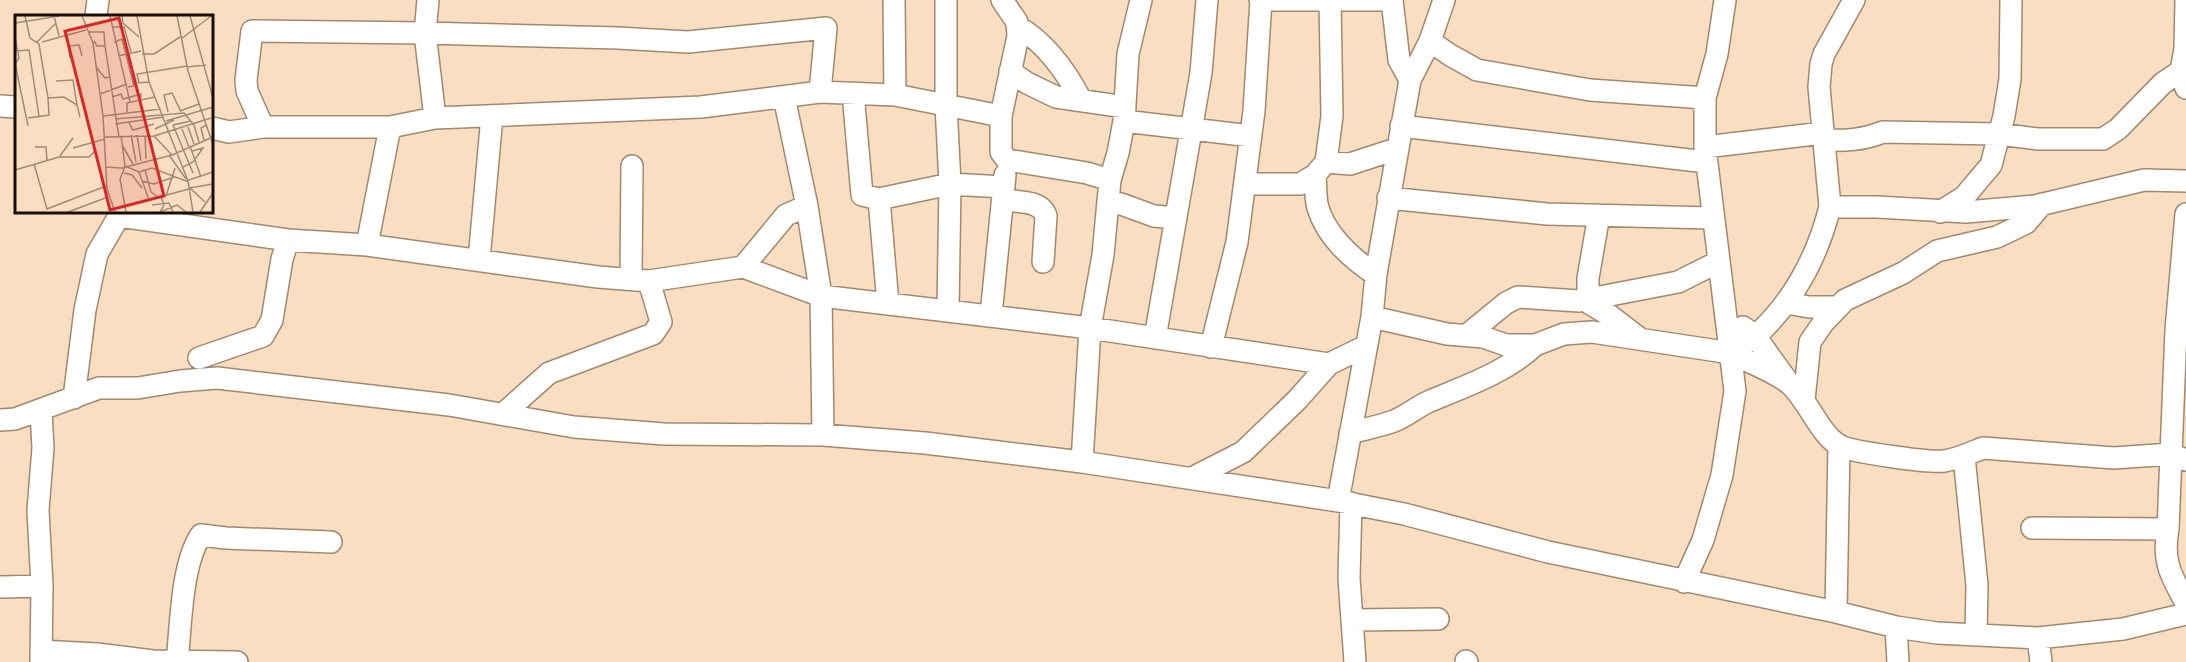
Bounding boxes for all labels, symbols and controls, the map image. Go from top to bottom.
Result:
inset map [15,15,213,213]

